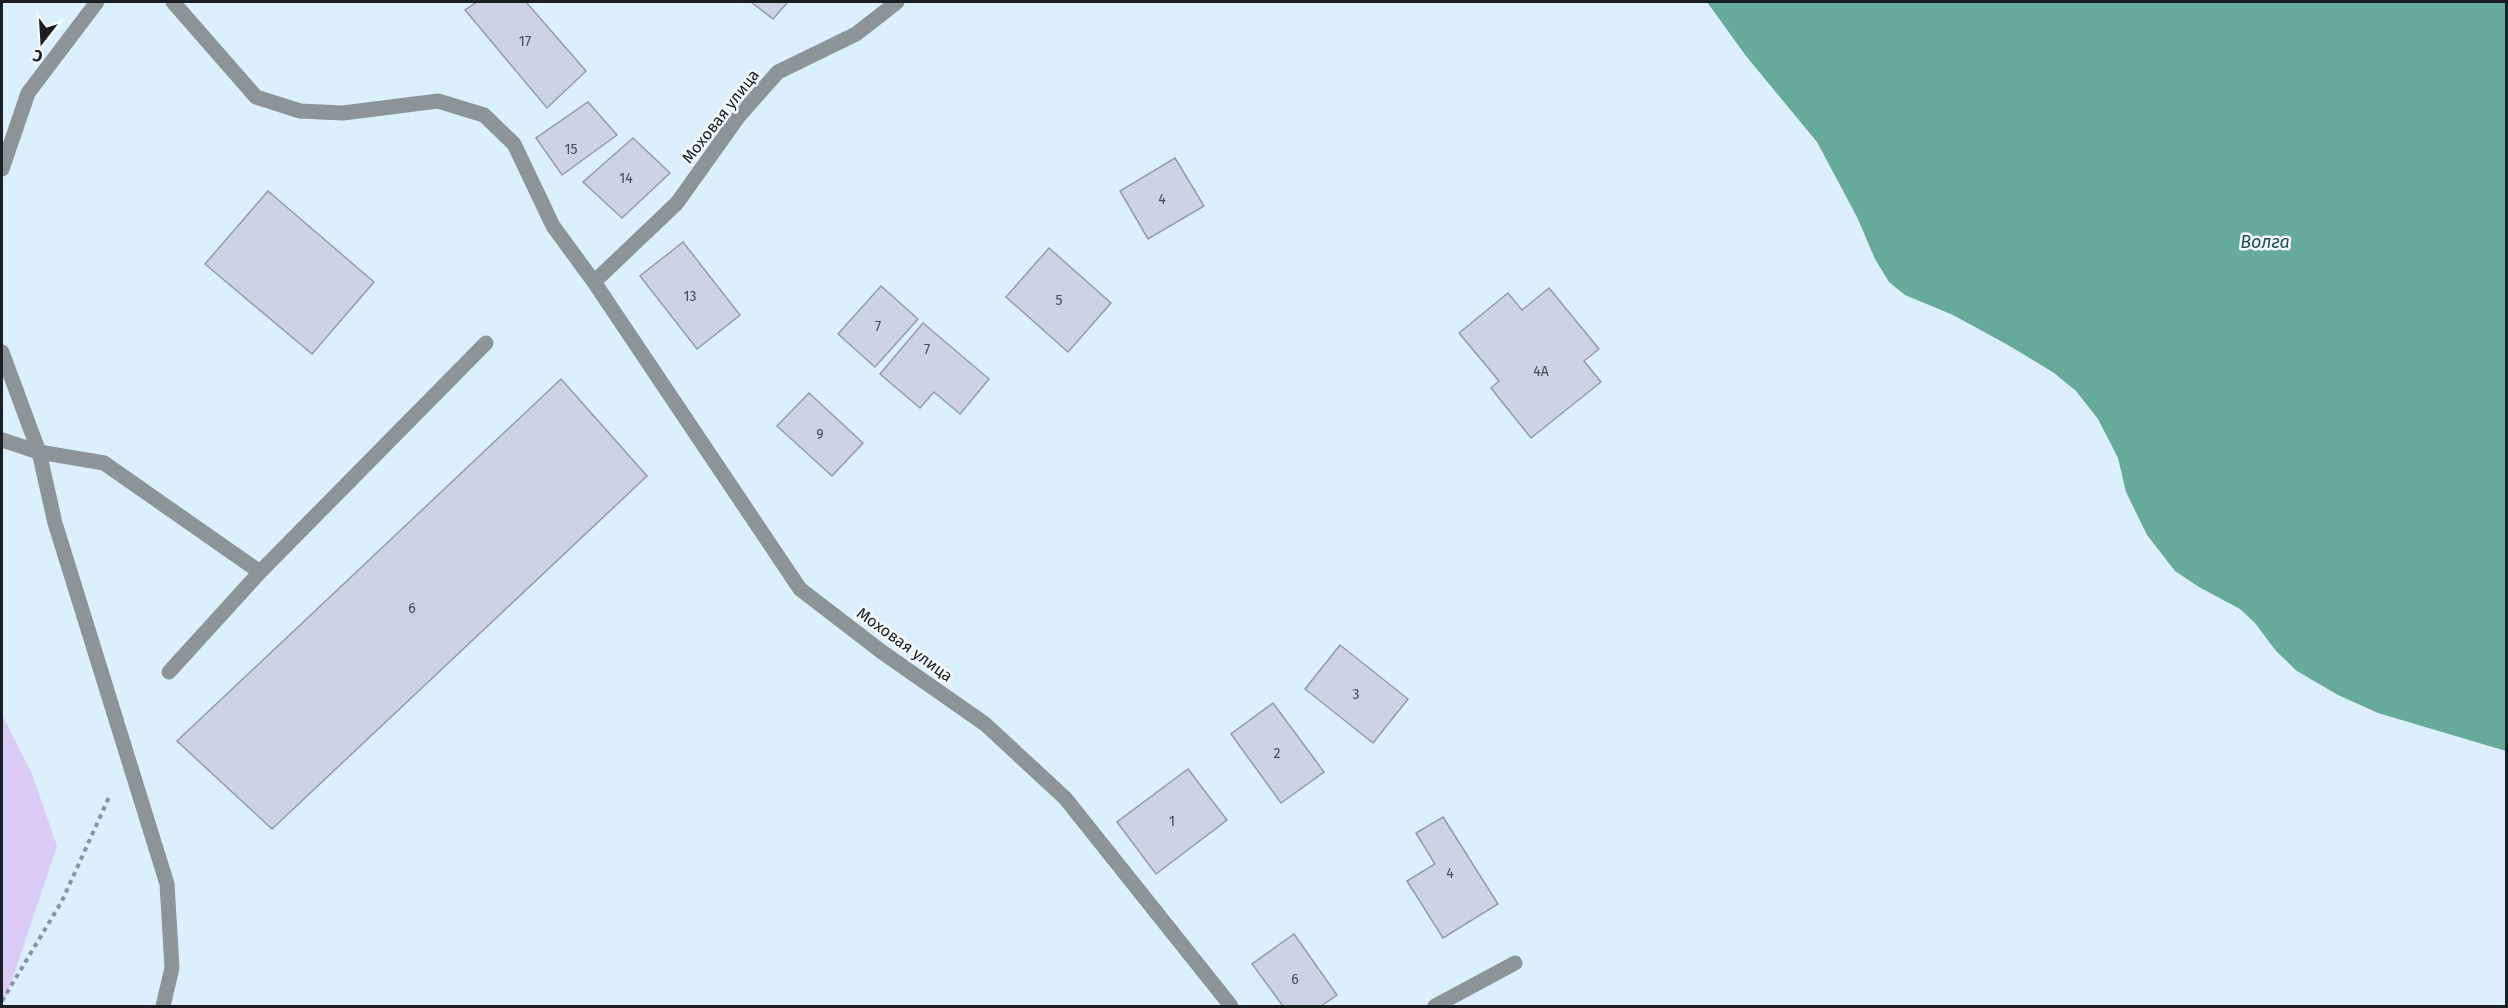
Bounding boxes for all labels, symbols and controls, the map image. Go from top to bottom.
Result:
north arrow [12,12,72,72]
house number: 17 [519,33,531,50]
text: С [30,45,45,66]
street label: Моховая улица [678,66,763,167]
house number: 15 [564,141,578,158]
house number: 14 [619,170,633,187]
house number: 4 [1158,191,1166,208]
water label: Волга [2240,231,2290,253]
house number: 13 [683,288,697,305]
house number: 5 [1055,292,1063,309]
house number: 7 [875,318,881,335]
house number: 7 [924,341,930,358]
house number: 4А [1533,363,1549,380]
house number: 9 [816,426,824,443]
house number: 6 [408,600,416,617]
street label: Моховая улица [853,603,956,686]
house number: 3 [1353,686,1360,703]
house number: 2 [1274,745,1281,762]
house number: 1 [1169,813,1175,830]
house number: 4 [1446,865,1454,882]
house number: 6 [1291,971,1299,988]

